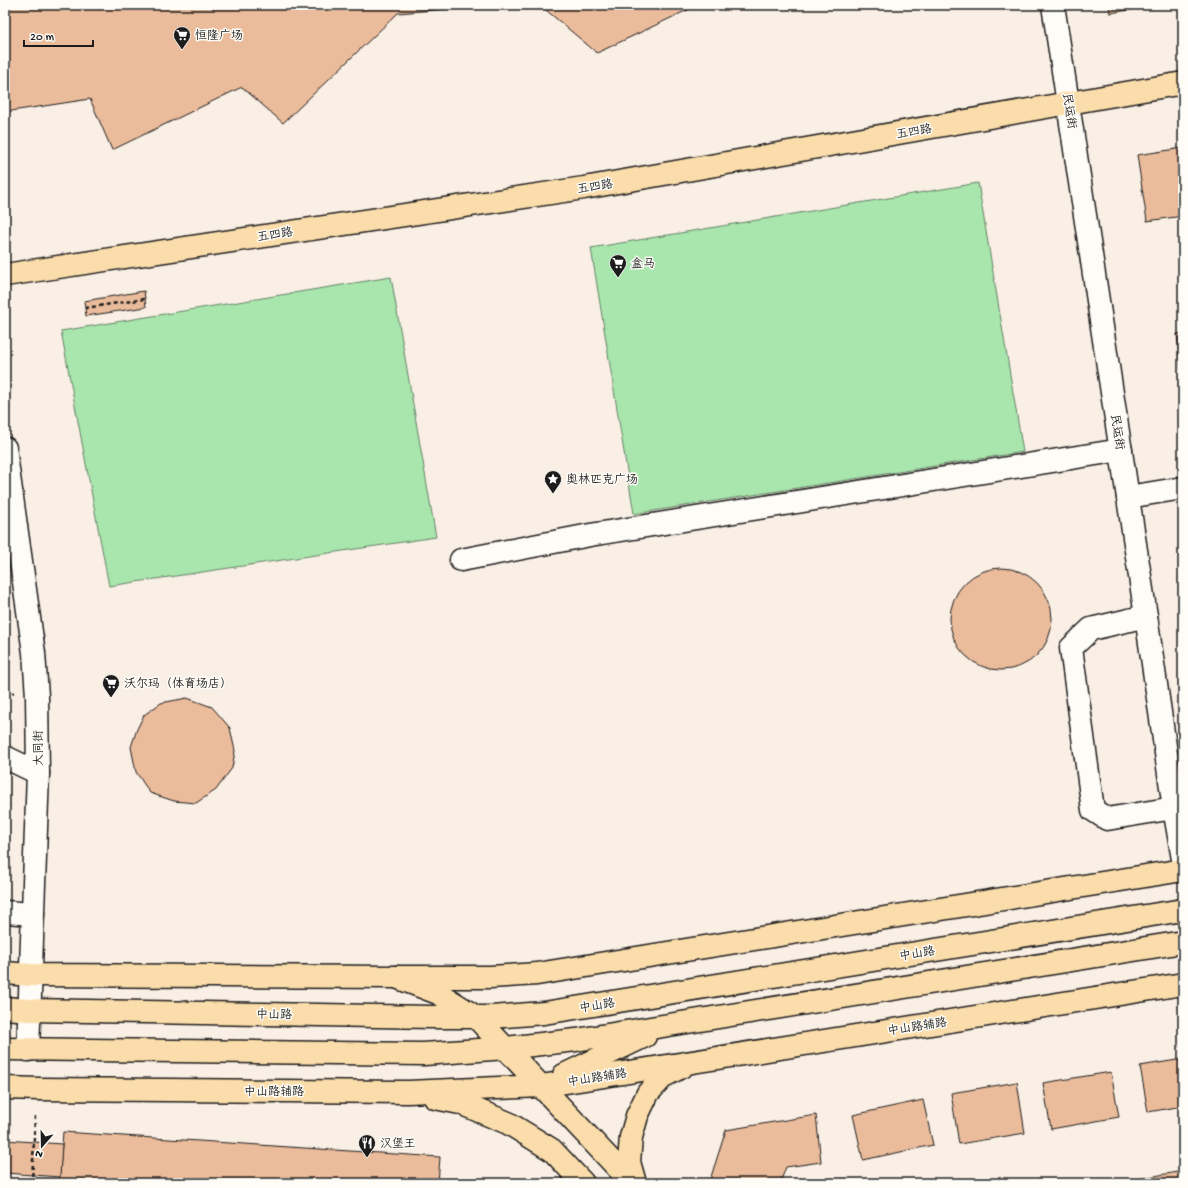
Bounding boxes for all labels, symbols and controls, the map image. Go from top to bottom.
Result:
scale bar [24,22,93,48]
supermarket icon: 恒隆广场 [172,25,192,50]
place label: 恒隆广场 [195,29,243,44]
text: 20 m [30,31,55,45]
street label: 民运街 [1058,92,1079,130]
street label: 五四路 [895,122,933,143]
street label: 五四路 [576,177,614,198]
street label: 五四路 [256,225,294,246]
supermarket icon: 盒马 [608,253,628,278]
place label: 盒马 [631,257,655,272]
street label: 民运街 [1106,413,1127,451]
place icon: 奥林匹克广场 [543,469,563,494]
place label: 奥林匹克广场 [566,473,638,488]
supermarket icon: 沃尔玛（体育场店） [101,673,121,698]
place label: 沃尔玛（体育场店） [124,677,232,692]
street label: 大同街 [32,730,47,766]
street label: 中山路 [898,944,936,965]
street label: 中山路 [578,996,616,1017]
street label: 中山路 [256,1008,292,1023]
street label: 中山路辅路 [886,1015,948,1040]
street label: 中山路辅路 [566,1066,628,1091]
street label: 中山路辅路 [244,1085,304,1100]
north arrow [22,1126,62,1166]
restaurant icon: 汉堡王 [357,1133,377,1158]
place label: 汉堡王 [380,1137,416,1152]
text: N [34,1147,45,1160]

